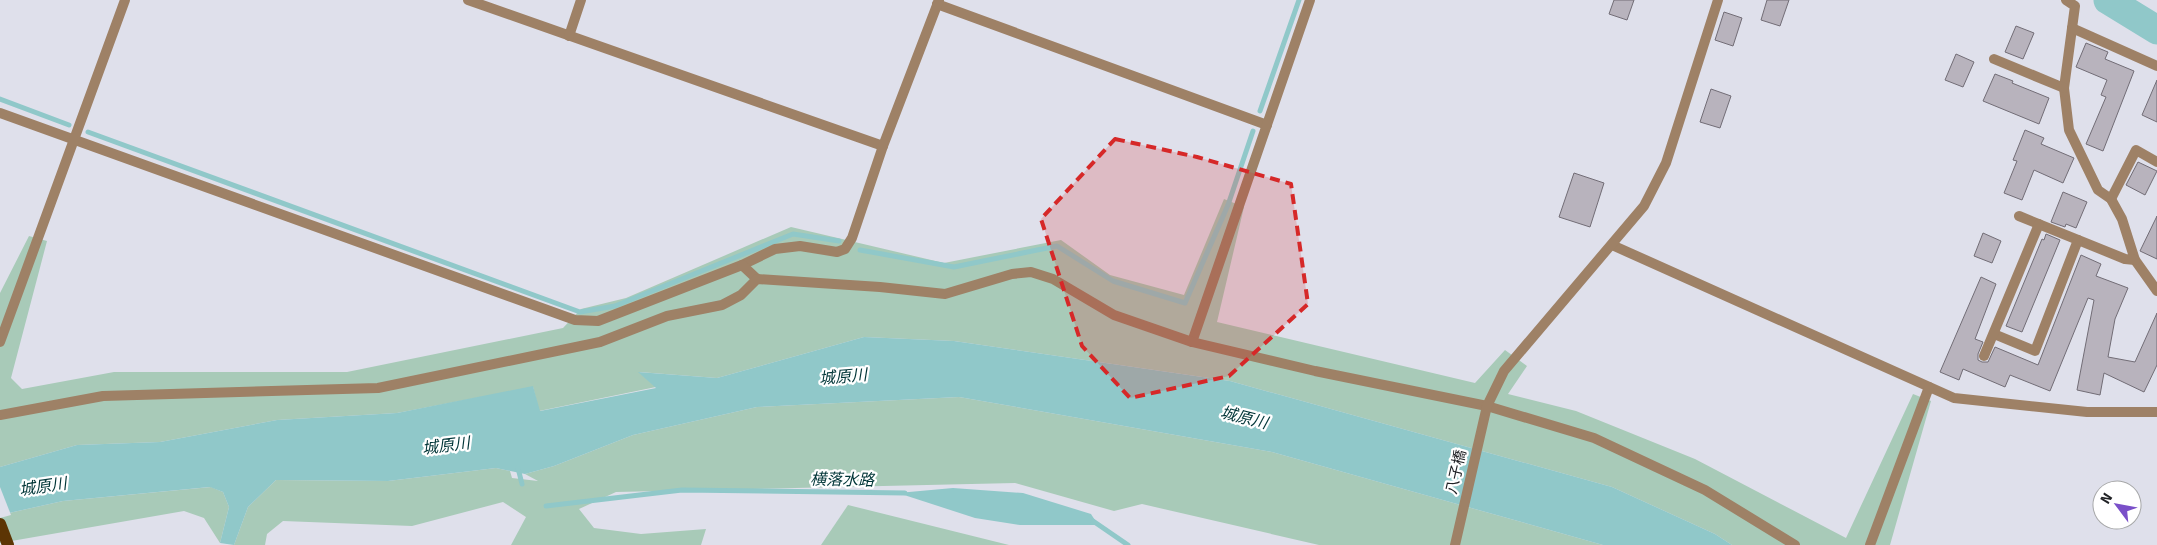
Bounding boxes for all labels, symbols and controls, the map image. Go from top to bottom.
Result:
water label: 城原川 [818,365,870,389]
water label: 城原川 [1218,402,1272,434]
water label: 城原川 [421,433,473,459]
street label: 八子橋 [1442,448,1470,496]
water label: 横落水路 [810,469,876,491]
water label: 城原川 [18,473,70,500]
north arrow [2092,480,2142,530]
text: N [2097,490,2116,507]

